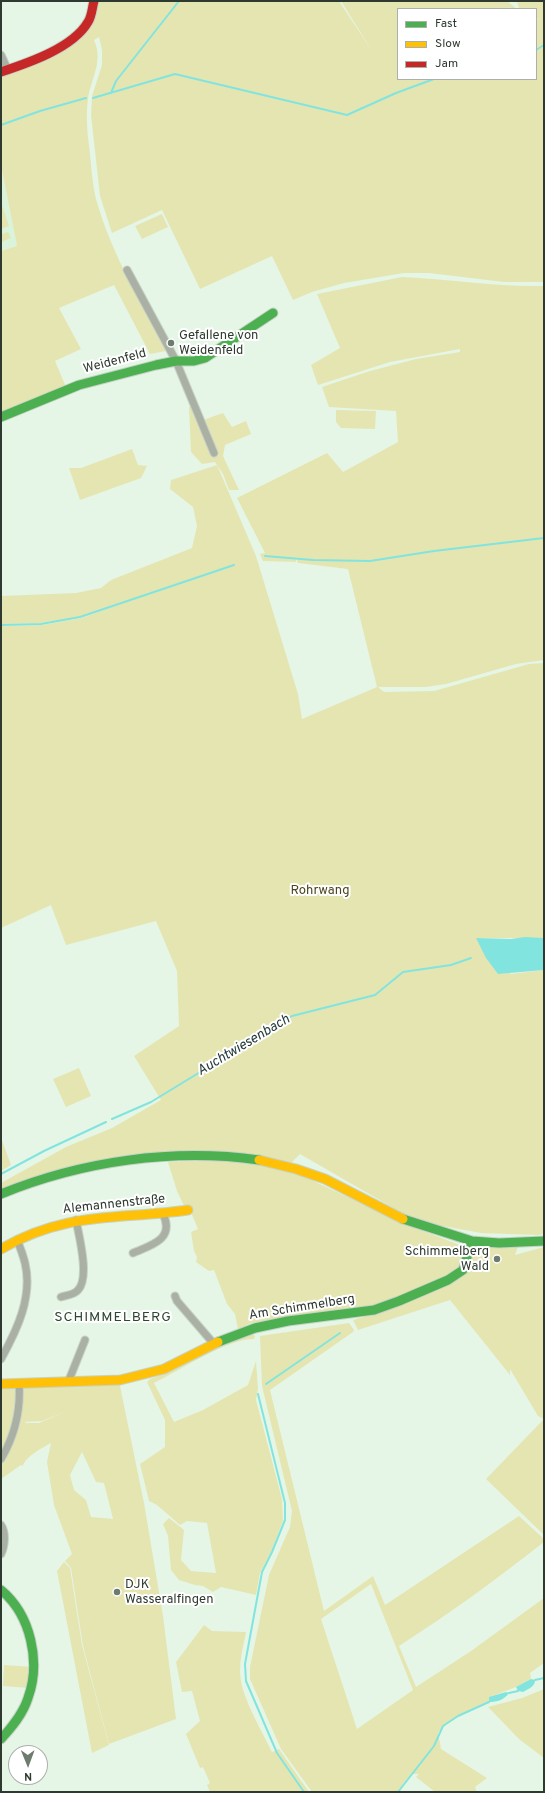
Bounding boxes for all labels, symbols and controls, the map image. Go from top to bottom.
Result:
legend [397,8,537,80]
text: Fast [435,16,457,32]
text: Slow [435,36,461,52]
text: Jam [435,56,458,72]
place label: Gefallene von Weidenfeld [179,328,258,359]
marker: Gefallene von Weidenfeld [166,338,176,348]
street label: Weidenfeld [82,346,148,378]
park label: Rohrwang [290,883,350,899]
water label: Auchtwiesenbach [194,1012,294,1080]
street label: Alemannenstraße [62,1192,166,1218]
place label: Schimmelberg Wald [405,1244,489,1275]
marker: Schimmelberg Wald [492,1254,502,1264]
street label: Am Schimmelberg [248,1292,356,1324]
district label: SCHIMMELBERG [54,1310,172,1326]
place label: DJK Wasseralfingen [125,1577,214,1608]
marker: DJK Wasseralfingen [112,1587,122,1597]
north arrow [8,1745,48,1785]
text: N [24,1769,32,1783]

